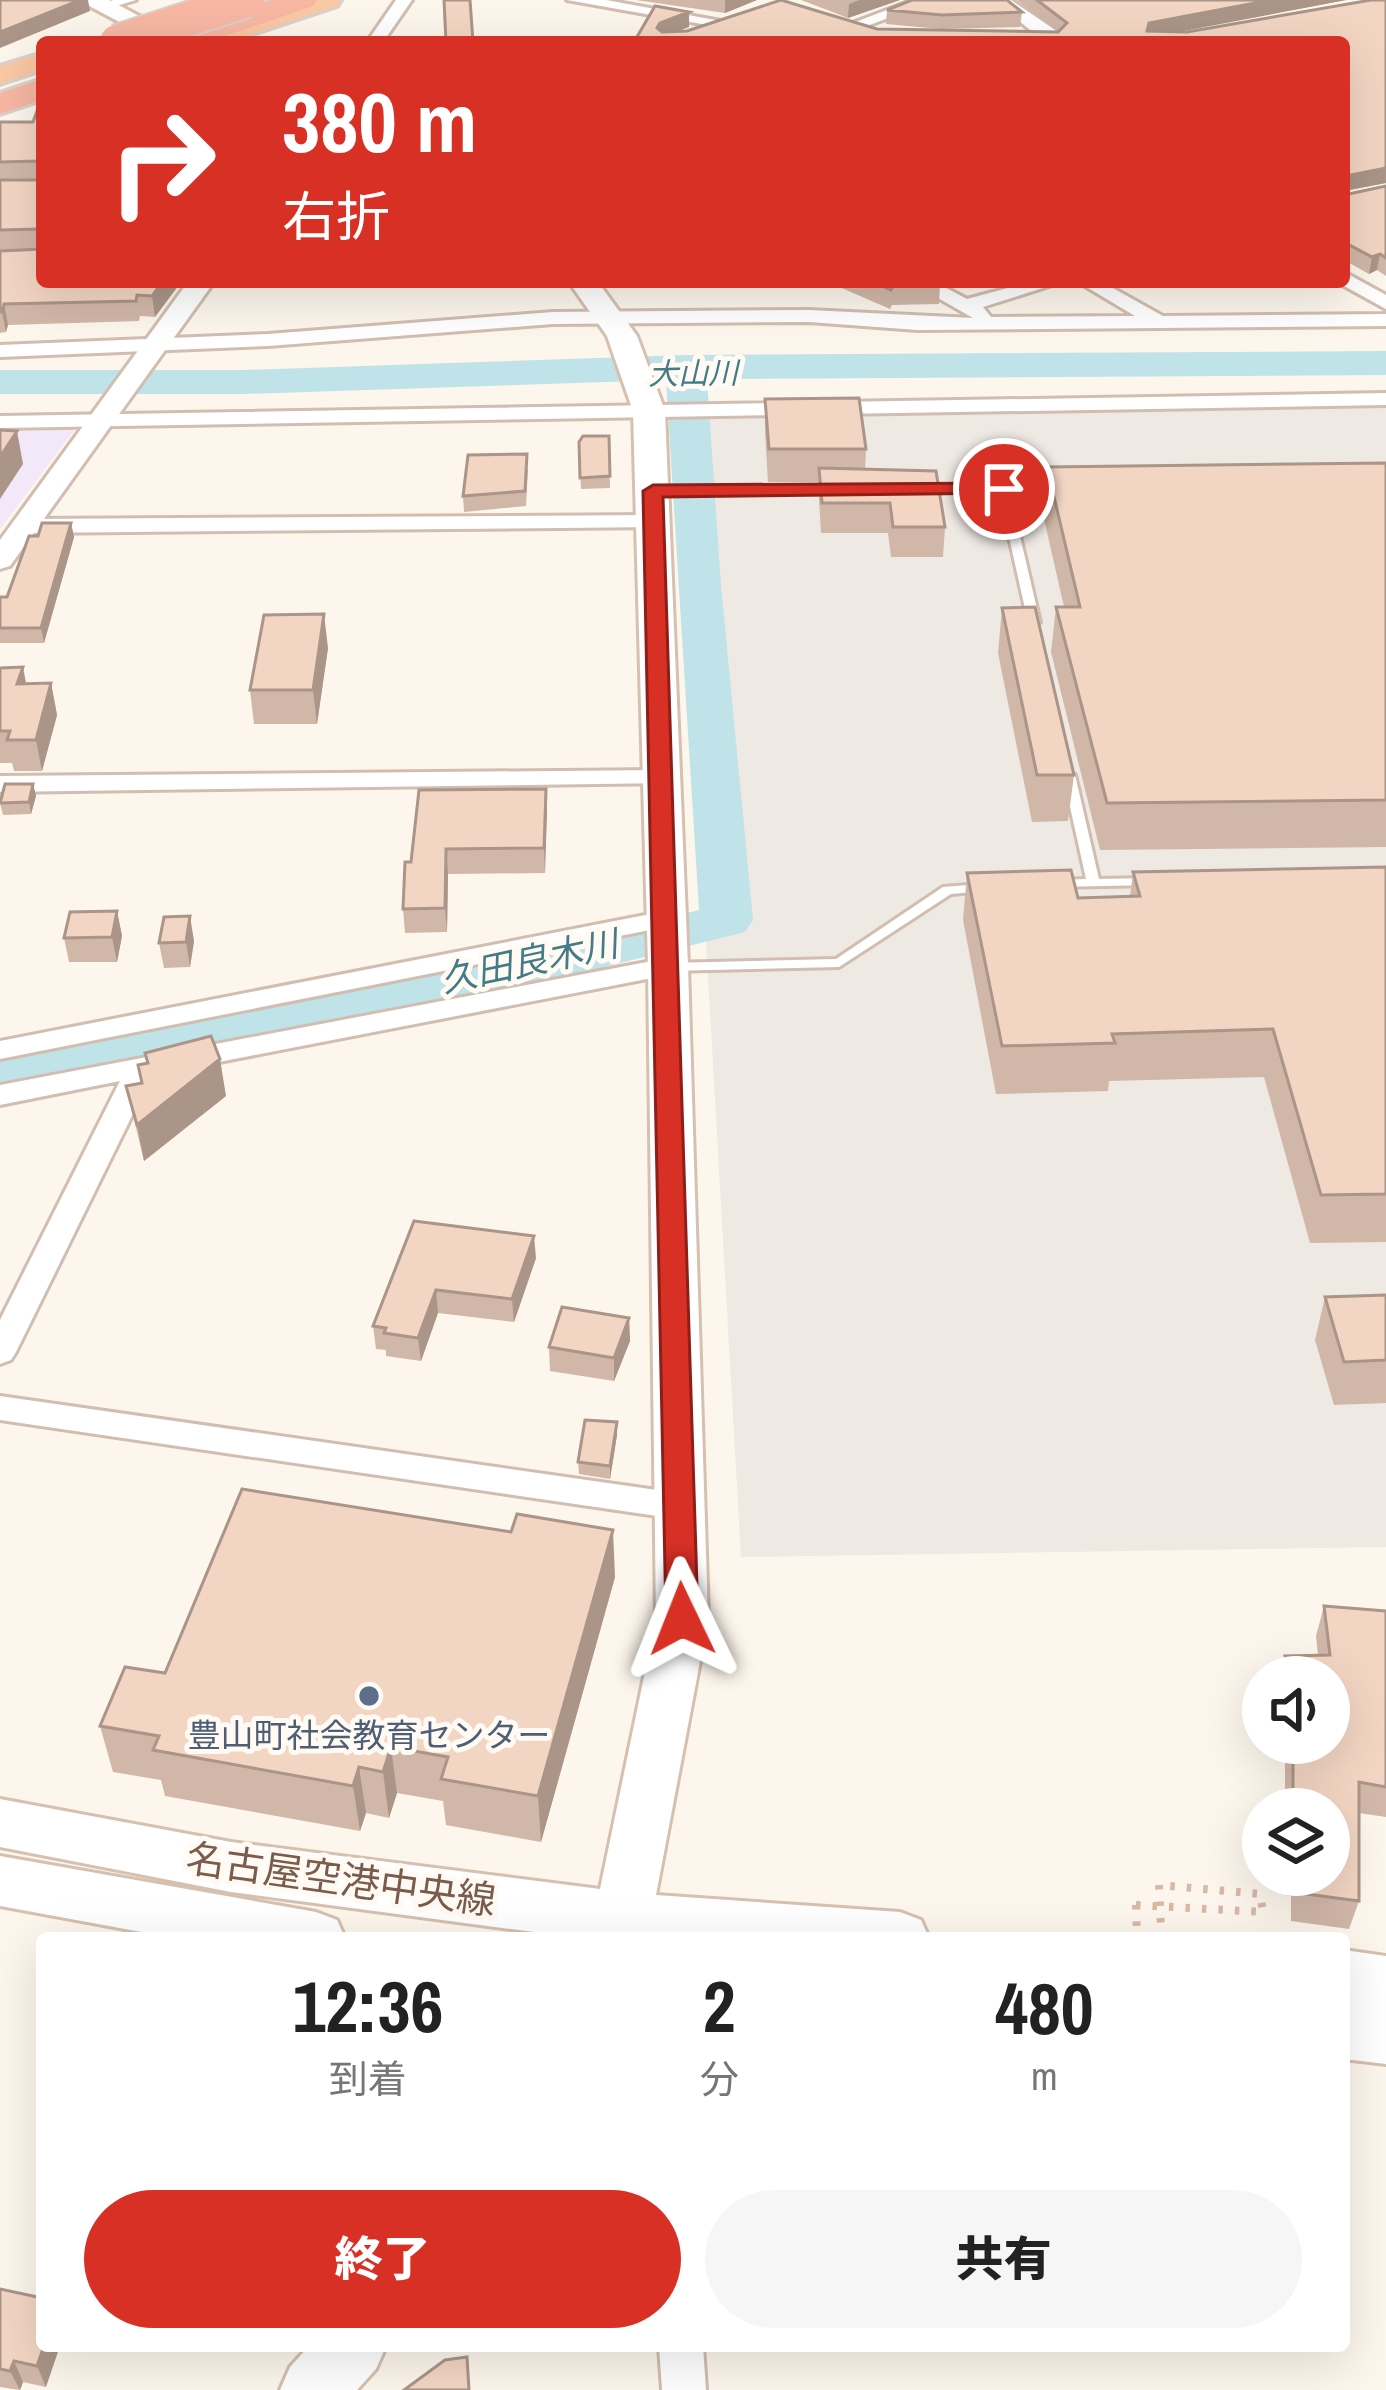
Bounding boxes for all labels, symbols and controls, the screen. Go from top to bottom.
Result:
text: 380 m [282,65,477,178]
icon: right [84,84,240,240]
text: 右折 [282,180,390,253]
water label: 大山川 [648,352,741,394]
pin [953,438,1055,540]
icon: arrive [971,456,1037,522]
water label: 久田良木川 [436,918,626,1003]
position arrow [619,1556,745,1682]
map controls [1242,1656,1350,1896]
button: sound [1242,1656,1350,1764]
marker: 豊山町社会教育センター [356,1683,382,1709]
place label: 豊山町社会教育センター [188,1713,551,1757]
button: layers [1242,1788,1350,1896]
street label: 名古屋空港中央線 [183,1832,499,1926]
text: 12:36 [292,1957,443,2054]
text: 2 [703,1957,736,2054]
text: 480 [995,1959,1094,2056]
text: m [1031,2050,1058,2102]
text: 到着 [329,2053,407,2105]
text: 分 [700,2053,739,2105]
button: 終了 [84,2190,681,2328]
button: 共有 [705,2190,1302,2328]

